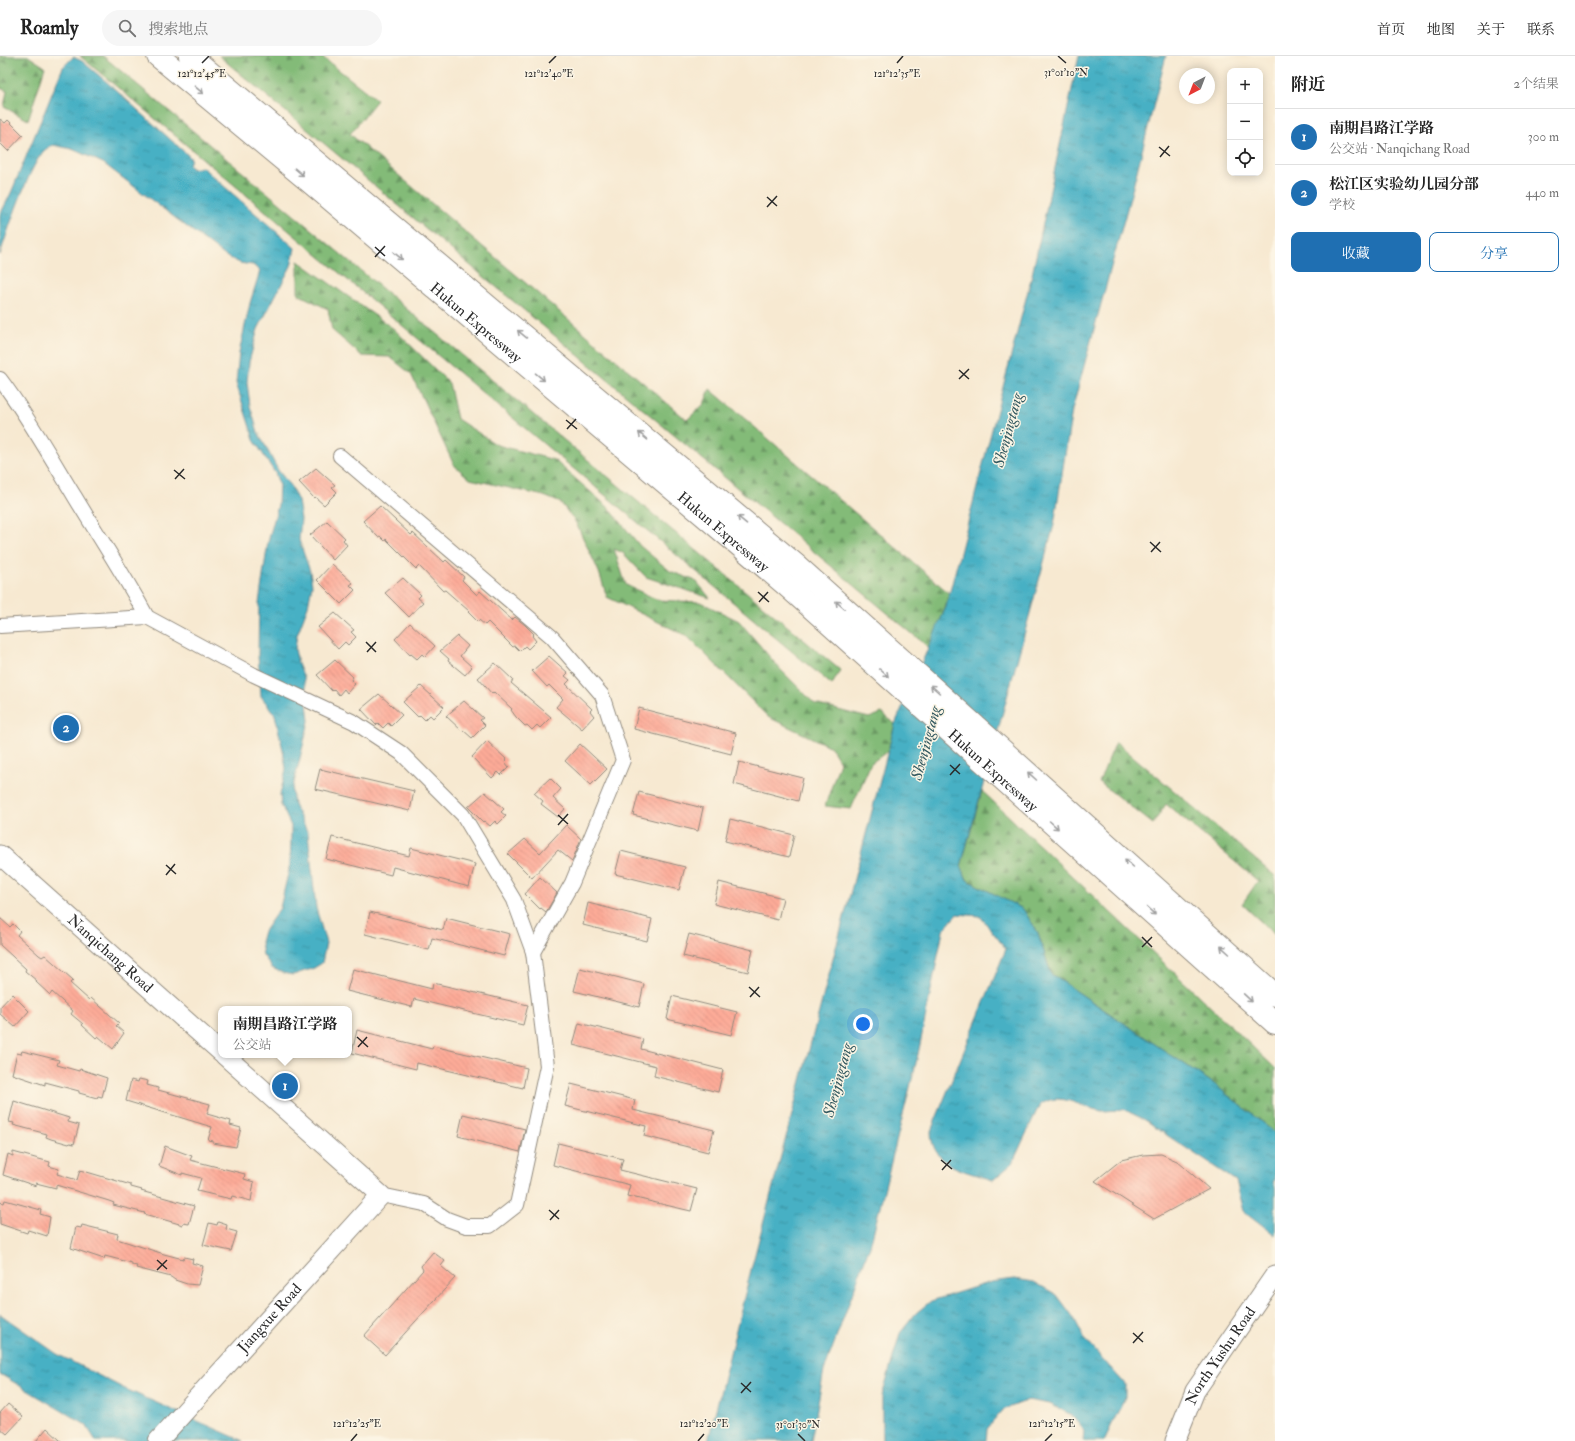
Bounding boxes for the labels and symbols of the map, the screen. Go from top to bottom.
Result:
text: 31°01'10"N [1044,67,1088,79]
text: 121°12'45"E [178,68,226,80]
text: 121°12'40"E [524,68,574,80]
text: 121°12'35"E [874,68,920,80]
north arrow [1179,68,1215,104]
one-way arrow [193,85,204,94]
one-way arrow [294,168,304,177]
one-way arrow [393,252,404,261]
street label: Hukun Expressway [426,278,526,367]
one-way arrow [516,330,527,339]
one-way arrow [535,372,545,381]
water label: Shenjingtang [988,390,1028,470]
one-way arrow [637,432,648,441]
street label: Hukun Expressway [673,488,774,576]
one-way arrow [737,515,747,524]
one-way arrow [835,600,846,609]
one-way arrow [879,668,889,677]
one-way arrow [930,685,940,694]
water label: Shenjingtang [906,703,946,783]
pin: 2 [53,713,79,743]
street label: Hukun Expressway [944,725,1042,816]
one-way arrow [1027,771,1037,781]
one-way arrow [1049,820,1060,829]
one-way arrow [1124,859,1134,868]
one-way arrow [1146,906,1156,915]
street label: Nanqichang Road [64,910,158,997]
one-way arrow [1220,945,1231,954]
one-way arrow [1243,993,1253,1003]
your location [853,1014,873,1034]
water label: Shenjingtang [818,1040,858,1120]
pin: 1 [272,1071,298,1101]
street label: Jiangxue Road [233,1279,306,1358]
street label: North Yushu Road [1181,1303,1260,1407]
text: 121°12'25"E [333,1418,381,1430]
text: 121°12'20"E [680,1418,728,1430]
text: 121°12'15"E [1029,1418,1075,1430]
text: 31°01'30"N [776,1419,820,1431]

